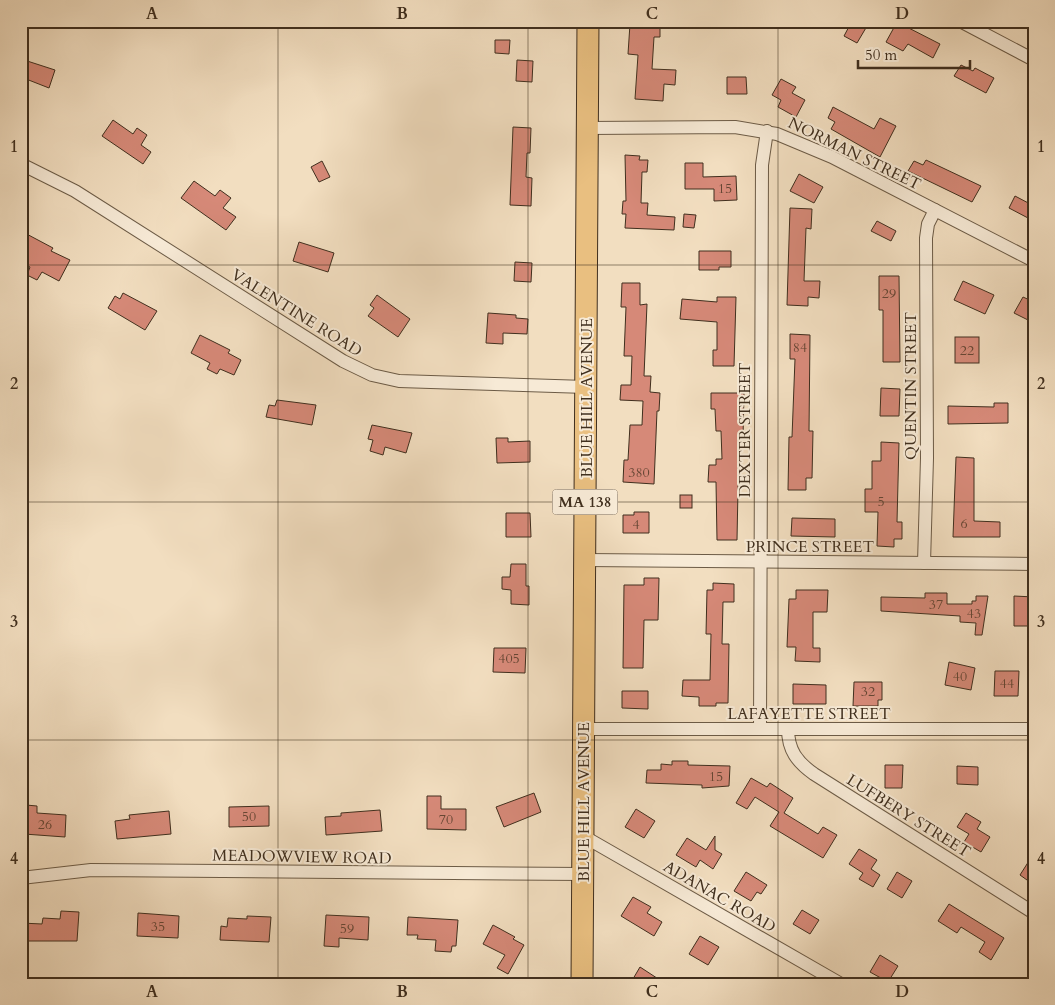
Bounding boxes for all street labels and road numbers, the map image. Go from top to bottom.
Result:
street label: NORMAN STREET [784,112,925,196]
street label: VALENTINE ROAD [227,264,366,362]
street label: QUENTIN STREET [900,312,922,460]
street label: BLUE HILL AVENUE [576,318,598,478]
street label: DEXTER STREET [734,362,756,497]
road number: MA 138 [552,490,618,514]
street label: PRINCE STREET [746,536,874,558]
street label: LAFAYETTE STREET [727,703,891,725]
street label: BLUE HILL AVENUE [573,722,595,882]
street label: LUFBERY STREET [842,769,975,863]
street label: MEADOWVIEW ROAD [212,844,392,870]
street label: ADANAC ROAD [659,856,780,938]

